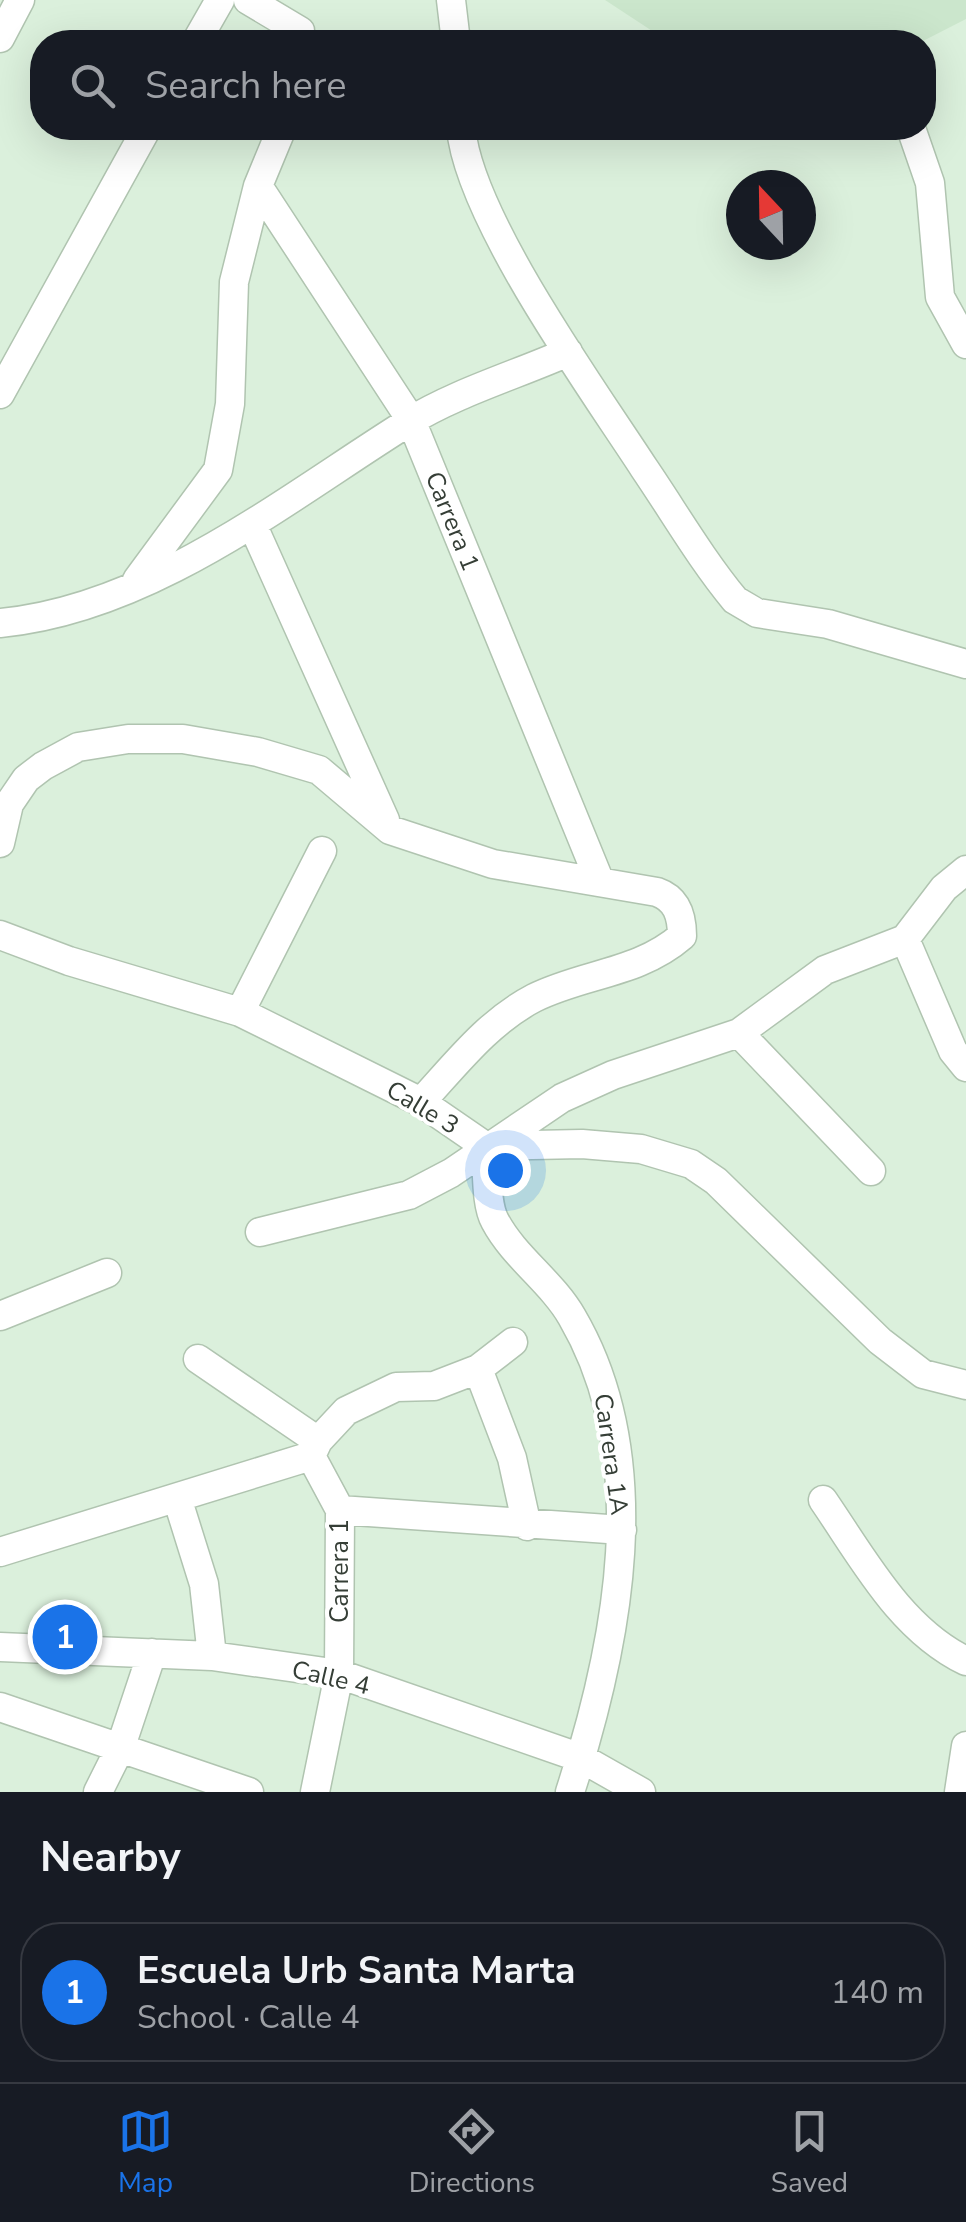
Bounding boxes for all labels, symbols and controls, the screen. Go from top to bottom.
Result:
search box [30,30,936,140]
icon: search [65,58,120,113]
text: Search here [145,60,346,111]
north arrow [726,170,816,260]
street label: Carrera 1 [417,467,487,576]
street label: Calle 3 [380,1073,465,1143]
your location [480,1145,531,1196]
street label: Carrera 1A [586,1391,636,1517]
street label: Carrera 1 [323,1519,357,1623]
pin: 1 [32,1600,98,1674]
street label: Calle 4 [288,1653,373,1703]
text: Nearby [40,1829,181,1886]
text: Escuela Urb Santa Marta [137,1945,575,1996]
text: 1 [65,1971,84,2014]
text: 140 m [831,1971,924,2014]
text: School · Calle 4 [137,1996,360,2039]
tab: Map [118,2104,173,2202]
tab: Directions [409,2104,535,2202]
tab: Saved [771,2104,848,2202]

